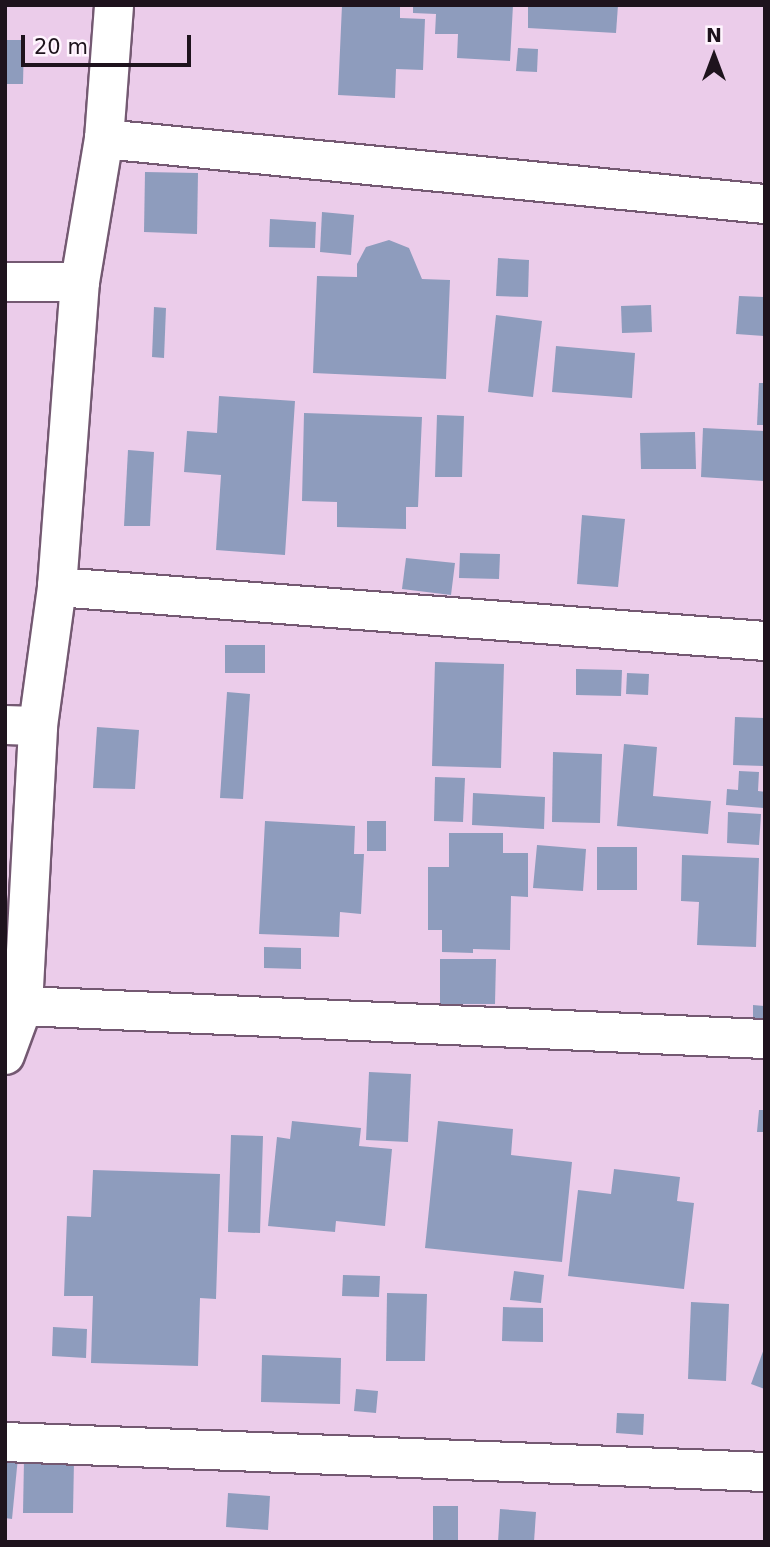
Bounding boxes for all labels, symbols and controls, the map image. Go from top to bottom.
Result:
scale bar [24,21,194,65]
north arrow [679,21,749,91]
text: N [706,24,722,46]
text: 20 m [34,35,88,59]

